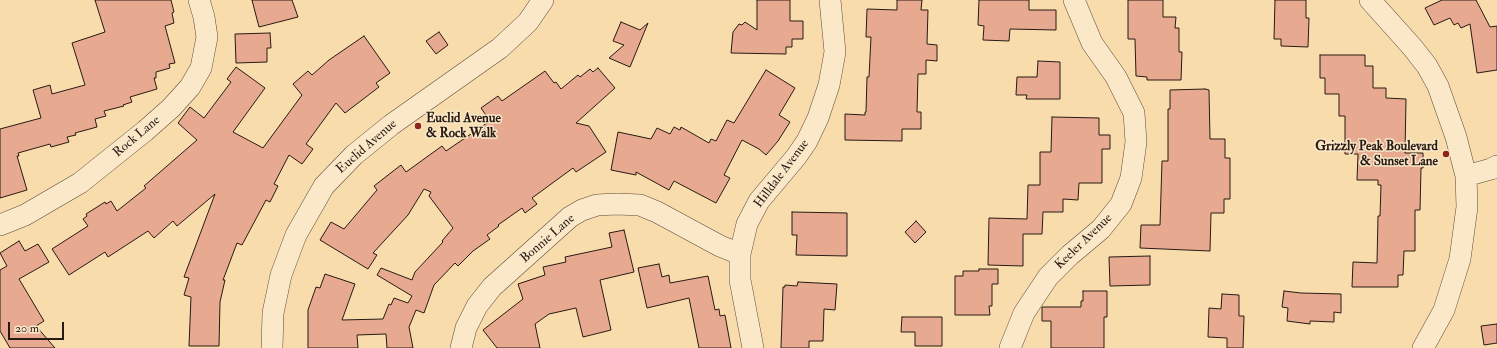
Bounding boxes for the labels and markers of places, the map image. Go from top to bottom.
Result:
place label: Euclid Avenue & Rock Walk [426,111,501,142]
marker: Euclid Avenue & Rock Walk [413,121,423,131]
place label: Grizzly Peak Boulevard & Sunset Lane [1315,139,1438,170]
marker: Grizzly Peak Boulevard & Sunset Lane [1441,149,1451,159]

